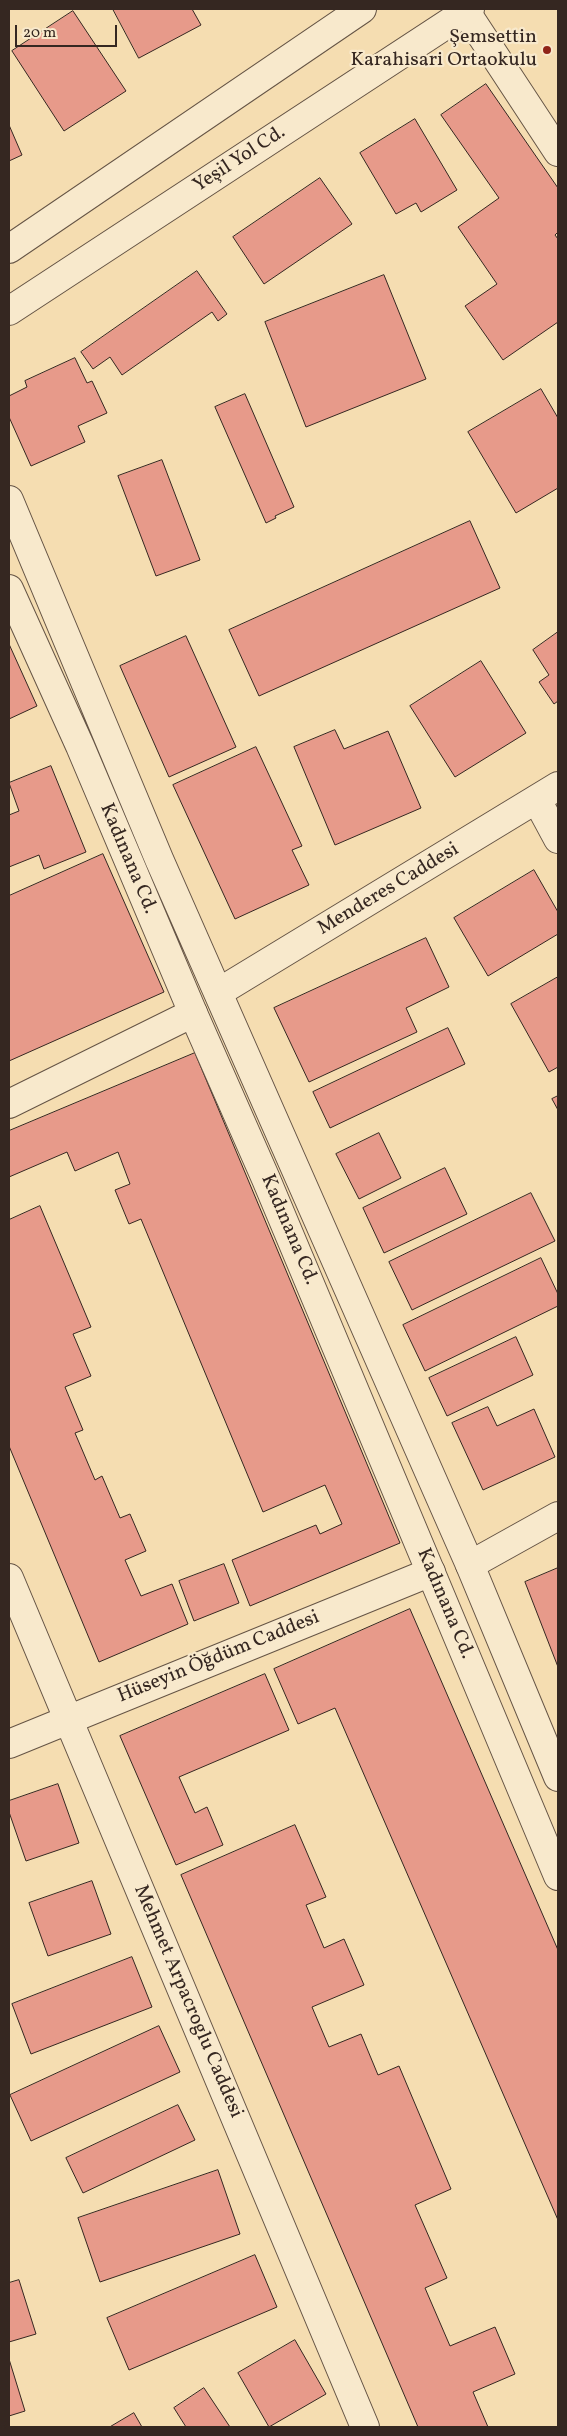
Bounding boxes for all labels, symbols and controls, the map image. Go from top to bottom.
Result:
scale bar [18,15,120,47]
text: 20 m [23,23,56,44]
place label: Şemsettin Karahisari Ortaokulu [350,26,537,73]
marker: Şemsettin Karahisari Ortaokulu [541,44,553,56]
street label: Yeşil Yol Cd. [189,121,291,199]
street label: Kadınana Cd. [93,800,161,918]
street label: Menderes Caddesi [314,838,464,942]
street label: Kadınana Cd. [254,1171,322,1289]
street label: Kadınana Cd. [410,1545,478,1663]
street label: Hüseyin Öğdüm Caddesi [115,1606,323,1710]
street label: Mehmet Arpacroglu Caddesi [127,1882,247,2122]

